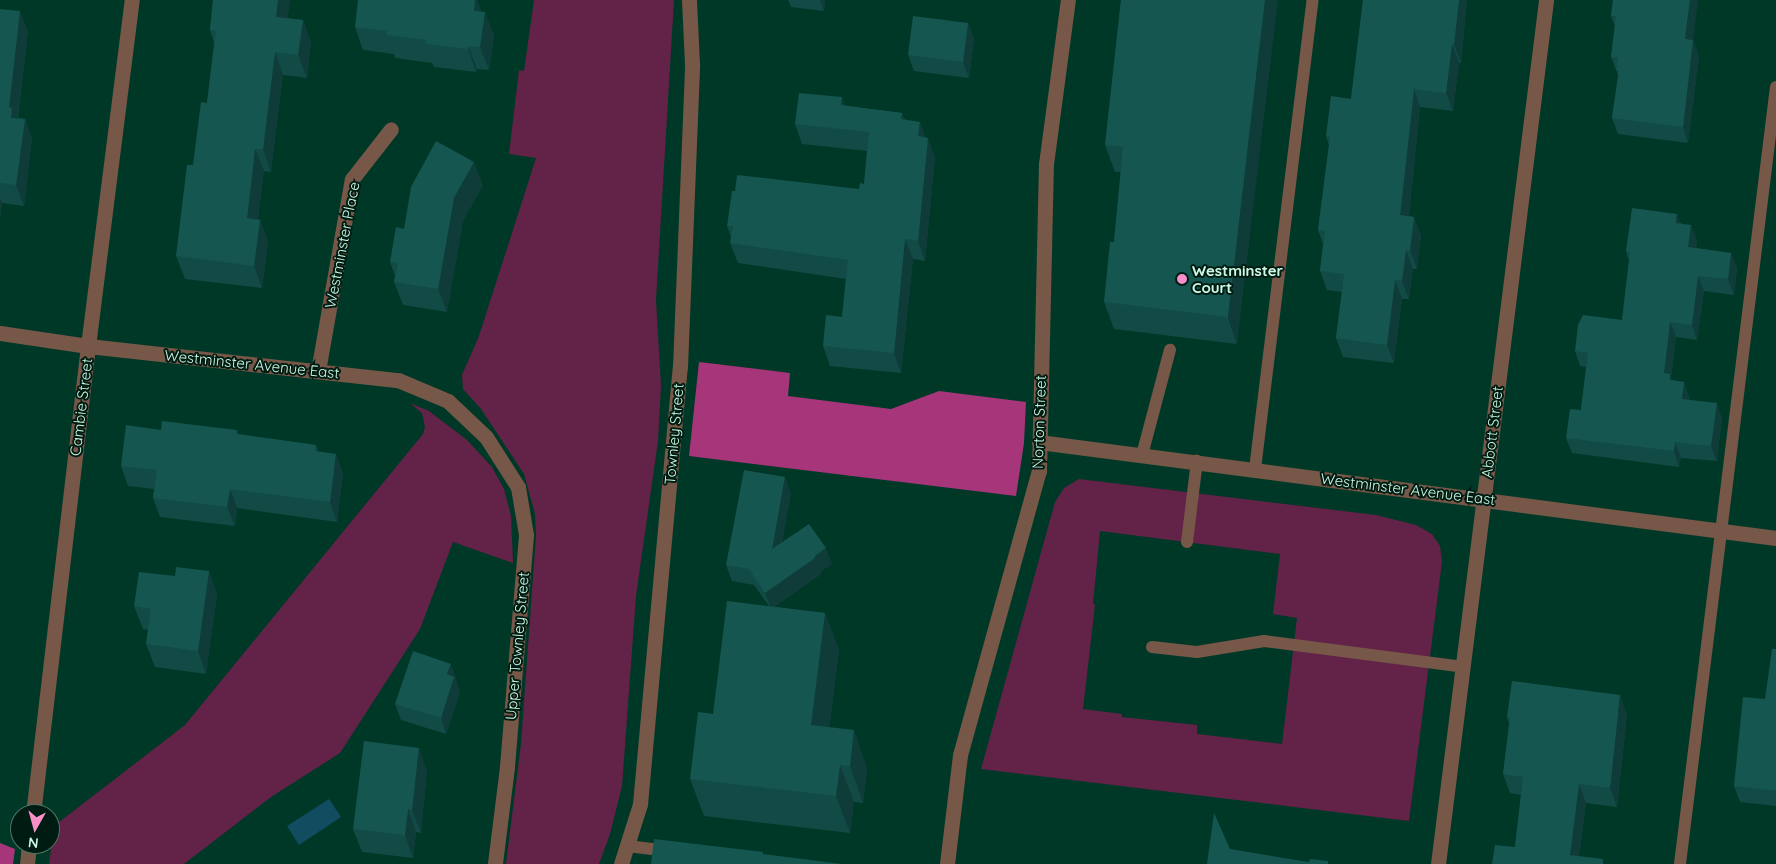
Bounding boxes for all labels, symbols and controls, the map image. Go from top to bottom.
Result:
street label: Westminster Place [321,180,363,310]
place label: Westminster Court [1192,261,1283,296]
marker: Westminster Court [1176,273,1188,285]
street label: Westminster Avenue East [164,346,340,382]
street label: Cambie Street [66,357,96,457]
street label: Norton Street [1028,375,1050,469]
street label: Townley Street [661,383,687,485]
street label: Abbott Street [1477,385,1507,479]
street label: Westminster Avenue East [1320,469,1496,509]
street label: Upper Townley Street [502,571,532,721]
north arrow [10,804,60,854]
text: N [27,833,40,852]

